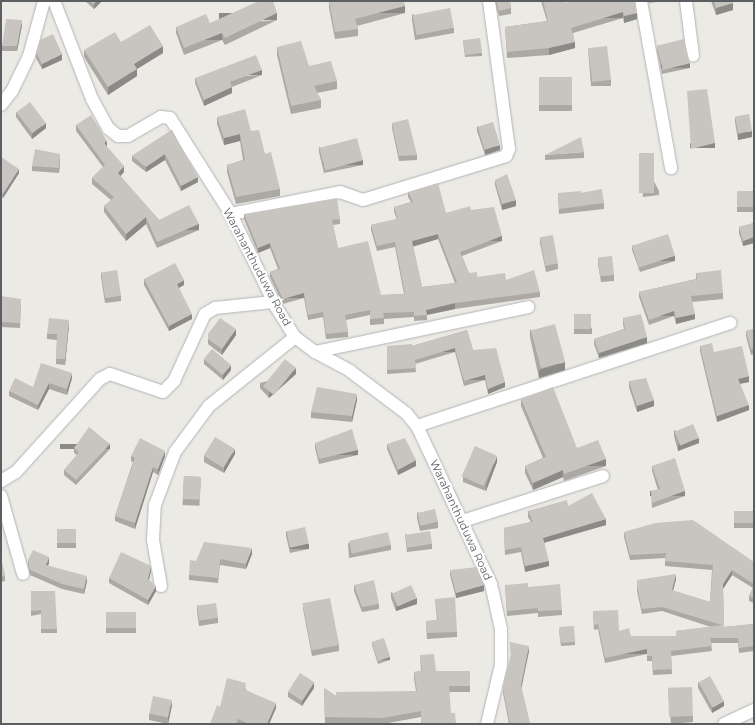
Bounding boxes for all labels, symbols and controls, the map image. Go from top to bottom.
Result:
street label: Warahanthuduwa Road [220,206,294,328]
street label: Warahanthuduwa Road [427,458,495,582]

